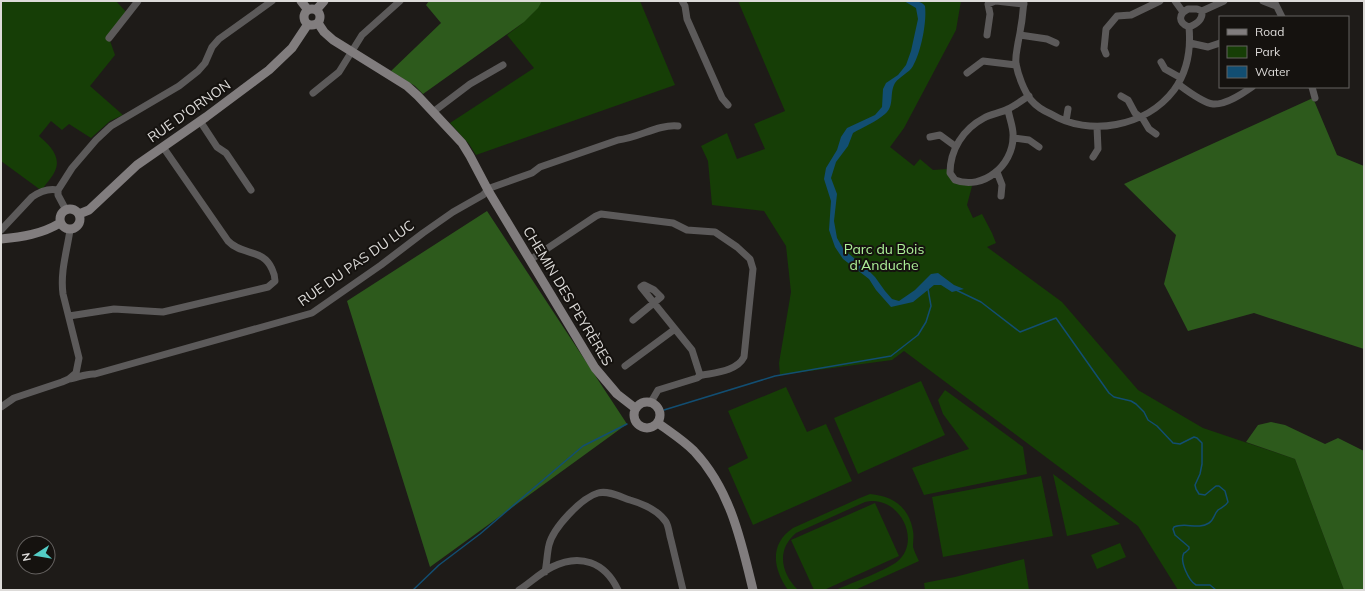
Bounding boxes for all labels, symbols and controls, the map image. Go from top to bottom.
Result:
legend [1219,16,1349,88]
text: Road [1255,24,1284,39]
text: Park [1255,44,1281,59]
text: Water [1255,64,1291,79]
street label: RUE D'ORNON [144,76,234,146]
street label: RUE DU PAS DU LUC [294,216,418,310]
street label: CHEMIN DES PEYRÈRES [519,223,617,369]
park label: Parc du Bois d'Anduche [844,240,924,274]
north arrow [16,535,56,575]
text: N [19,552,34,563]

